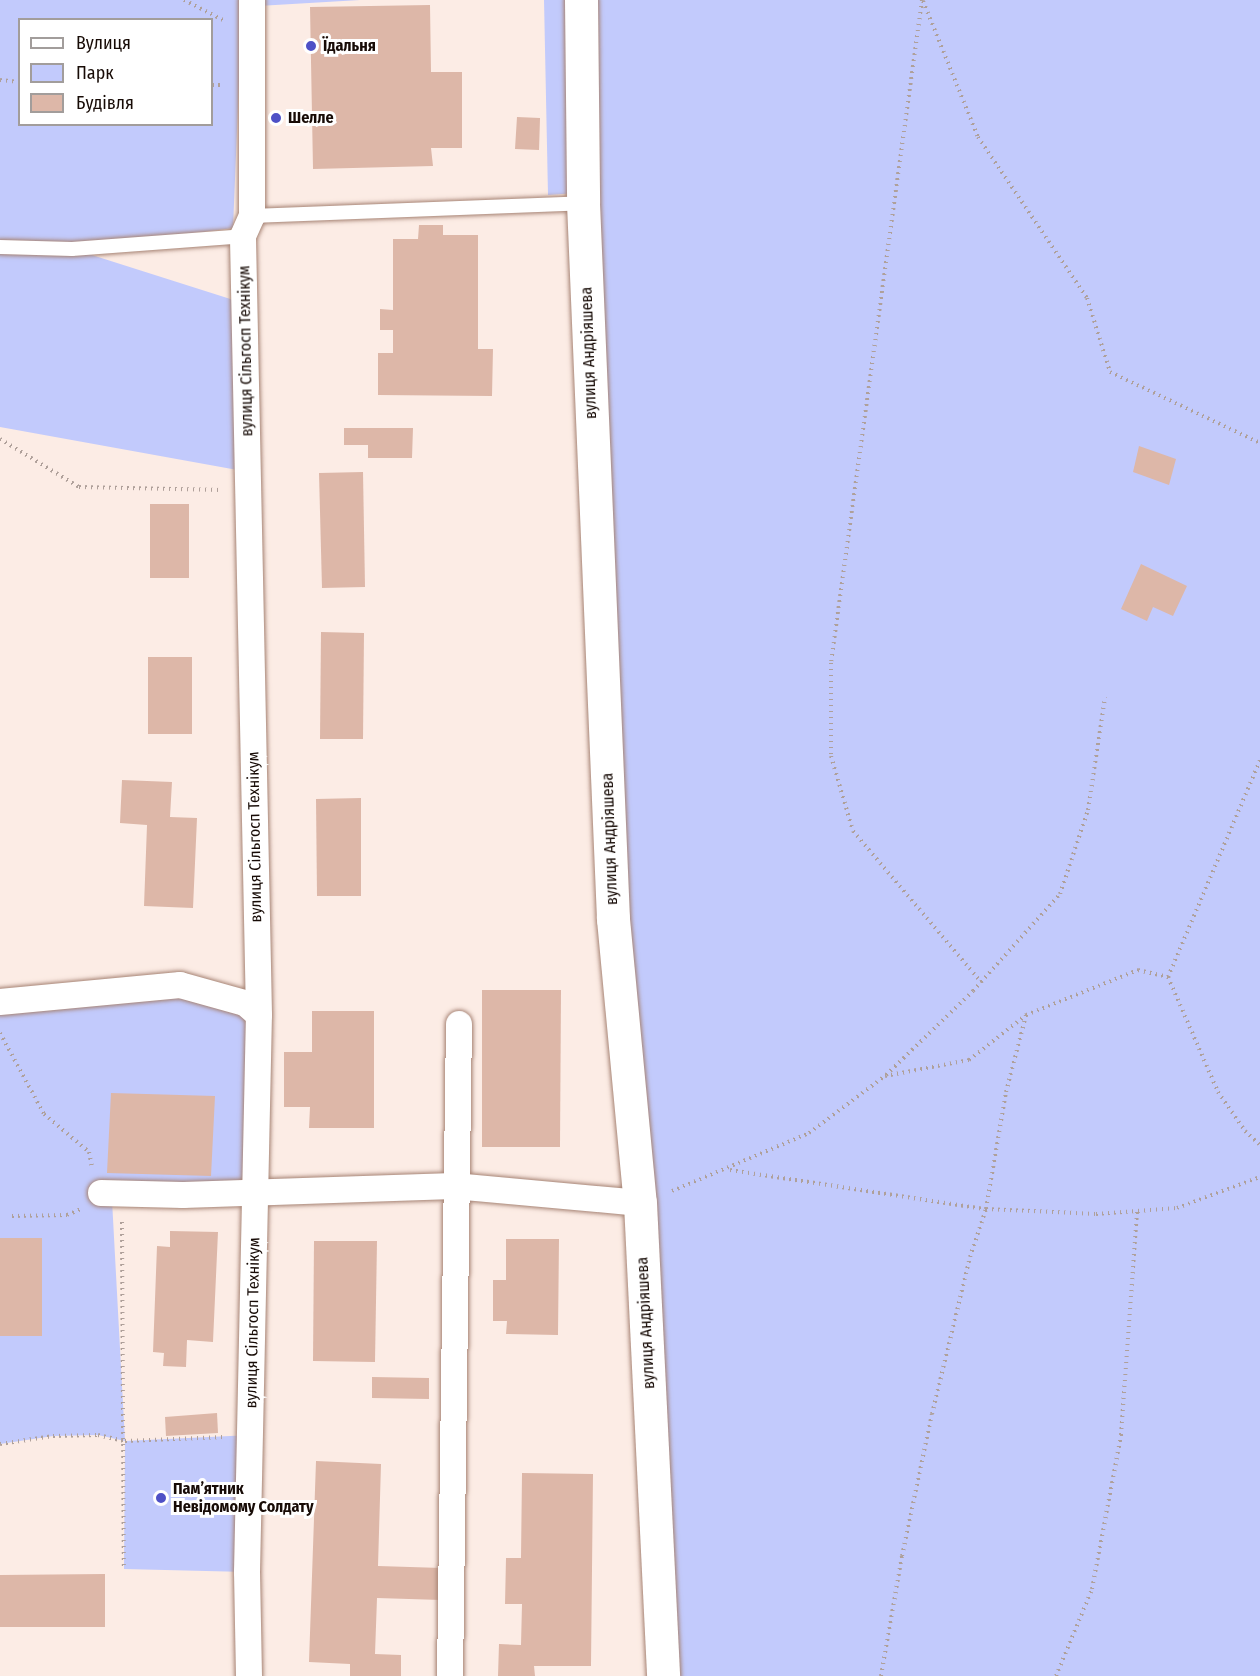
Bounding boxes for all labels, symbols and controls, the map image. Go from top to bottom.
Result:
legend [18,18,213,126]
text: Вулиця [76,32,131,54]
place label: Їдальня [323,36,376,56]
marker: Їдальня [304,39,318,53]
text: Парк [76,62,114,84]
text: Будівля [76,92,134,114]
place label: Шелле [288,108,334,128]
marker: Шелле [269,111,283,125]
street label: вулиця Сільгосп Технікум [235,265,257,437]
street label: вулиця Андріяшева [577,287,601,419]
street label: вулиця Сільгосп Технікум [244,751,266,923]
street label: вулиця Андріяшева [598,773,622,905]
street label: вулиця Сільгосп Технікум [242,1237,264,1409]
street label: вулиця Андріяшева [633,1256,659,1390]
place label: Пам’ятник Невідомому Солдату [173,1479,314,1517]
marker: Пам’ятник Невідомому Солдату [154,1491,168,1505]

